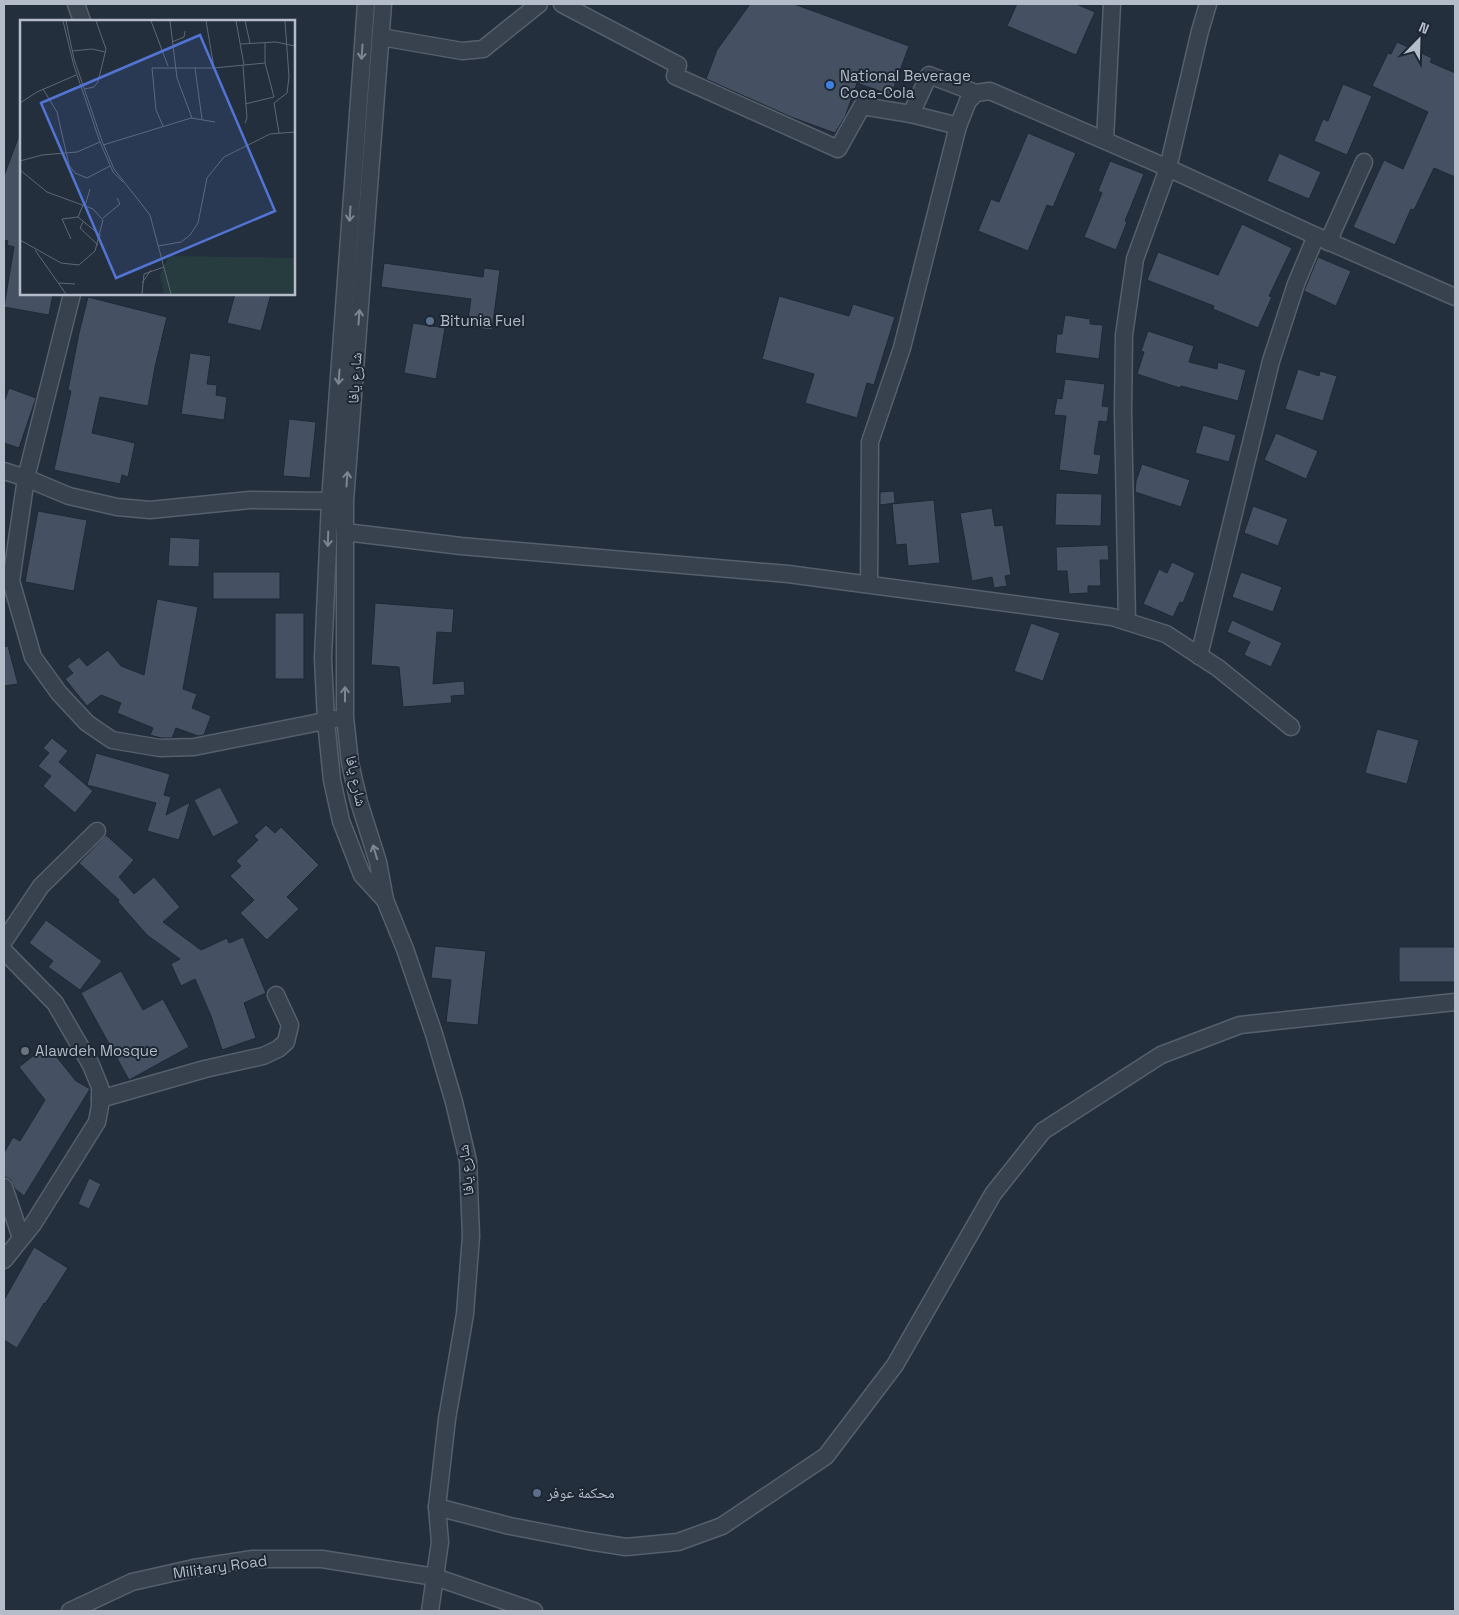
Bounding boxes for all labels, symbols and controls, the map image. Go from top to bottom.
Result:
north arrow [1394,15,1444,65]
text: N [1416,18,1432,38]
inset map [20,20,295,295]
one-way arrow [358,44,367,60]
place label: National Beverage Coca-Cola [840,66,971,102]
marker: National Beverage Coca-Cola [824,79,836,91]
one-way arrow [346,206,355,222]
one-way arrow [355,309,364,325]
place label: Bitunia Fuel [440,311,525,330]
marker: Bitunia Fuel [424,315,436,327]
street label: شارع يافا [343,352,367,404]
one-way arrow [334,368,343,384]
one-way arrow [342,471,351,487]
one-way arrow [324,530,333,546]
one-way arrow [340,686,350,702]
street label: شارع يافا [341,754,371,808]
one-way arrow [369,845,379,861]
place label: Alawdeh Mosque [35,1041,158,1060]
marker: Alawdeh Mosque [19,1045,31,1057]
street label: شارع يافا [453,1143,479,1197]
place label: محكمة عوفر [546,1483,615,1502]
marker: محكمة عوفر [531,1487,543,1499]
street label: Military Road [172,1550,268,1583]

